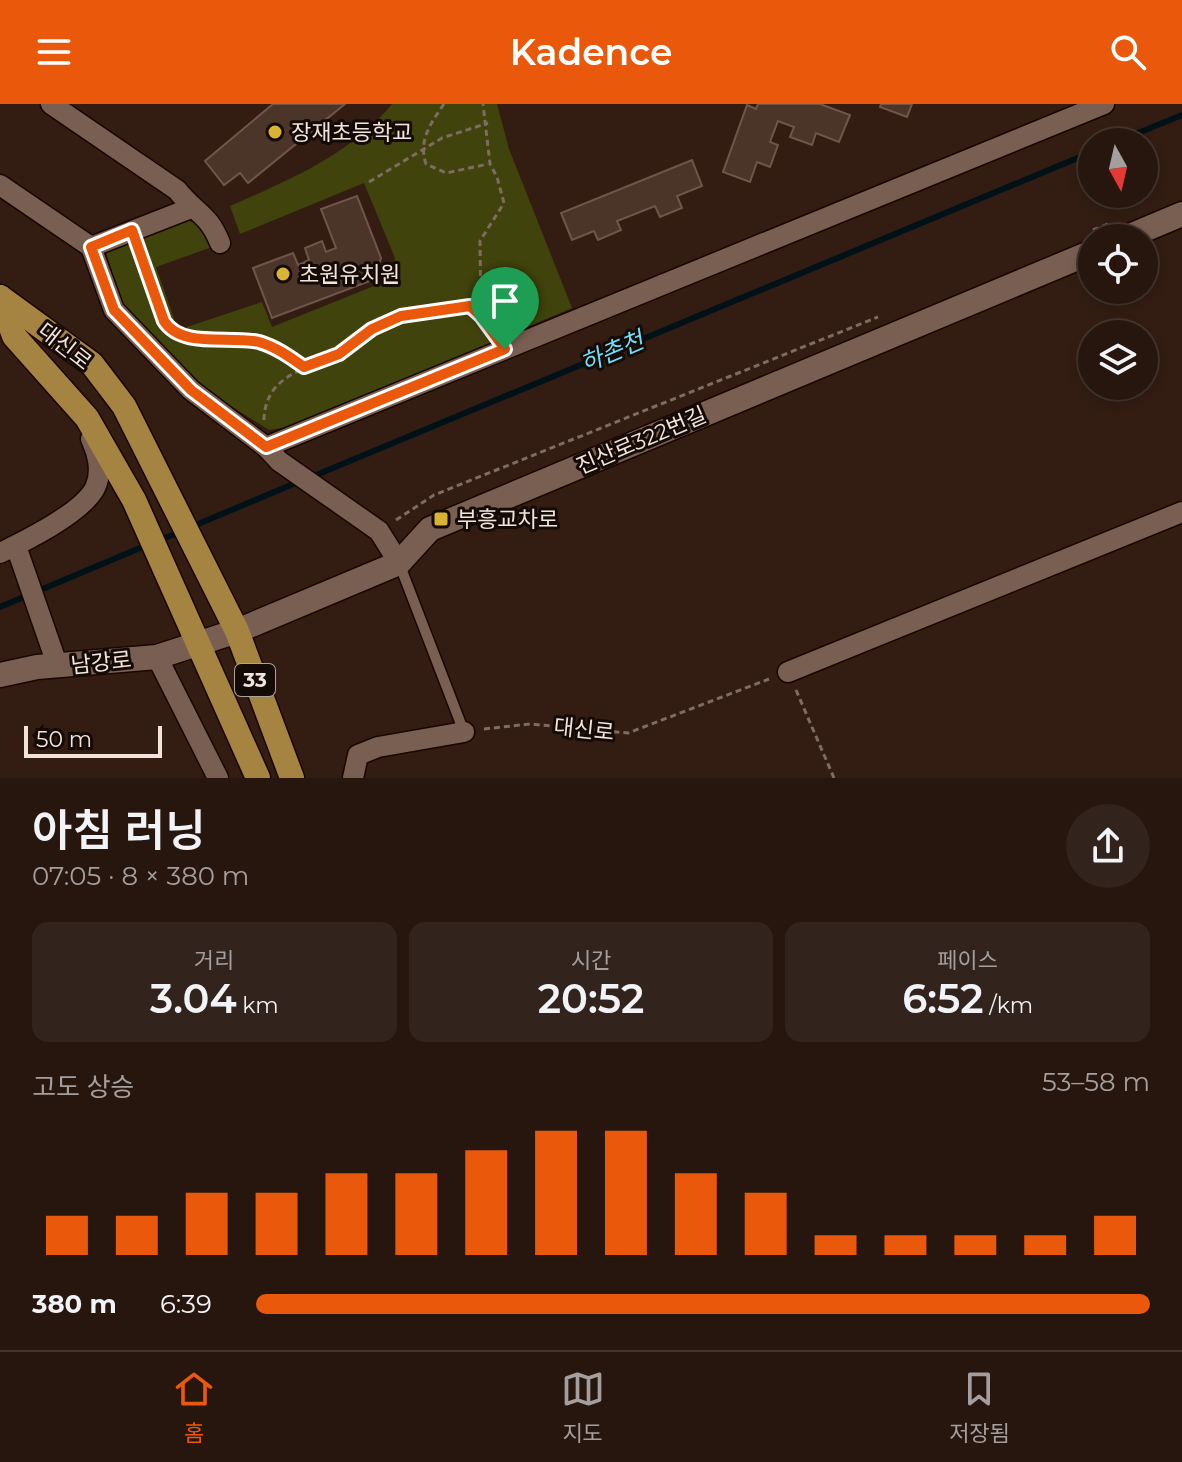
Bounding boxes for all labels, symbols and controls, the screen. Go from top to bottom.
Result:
icon: menu [32,30,76,74]
text: Kadence [510,30,672,74]
icon: search [1106,30,1150,74]
place label: 장재초등학교 [291,119,412,146]
marker: 장재초등학교 [266,123,284,141]
north arrow [1078,128,1158,208]
map controls [1078,128,1158,400]
button: locate [1078,224,1158,304]
place label: 초원유치원 [299,261,400,288]
marker: 초원유치원 [274,265,292,283]
pin [471,267,539,349]
icon: arrive [483,279,527,323]
street label: 대신로 [32,317,97,376]
button: layers [1078,320,1158,400]
water label: 하촌천 [576,324,651,378]
street label: 진산로322번길 [572,401,710,480]
place label: 부흥교차로 [457,506,558,533]
marker: 부흥교차로 [432,510,450,528]
street label: 남강로 [69,646,133,679]
road number: 33 [235,664,275,696]
street label: 대신로 [552,713,616,746]
scale bar [24,722,162,758]
text: 50 m [36,726,92,753]
text: 아침 러닝 [32,803,206,857]
button: share [1066,804,1150,888]
text: 07:05 · 8 × 380 m [32,860,249,892]
text: 거리 [194,947,235,974]
text: 시간 [571,947,611,974]
text: 페이스 [937,947,998,974]
text: 3.04 [150,974,237,1023]
text: 20:52 [538,974,644,1023]
text: 6:52 [902,974,984,1023]
text: km [237,992,279,1019]
text: /km [984,992,1033,1019]
text: 53–58 m [1042,1066,1150,1098]
text: 고도 상승 [32,1071,135,1103]
text: 380 m [32,1288,117,1320]
text: 6:39 [160,1288,212,1320]
tab: 홈 [172,1367,216,1447]
tab: 지도 [561,1367,605,1447]
tab: 저장됨 [949,1367,1010,1447]

